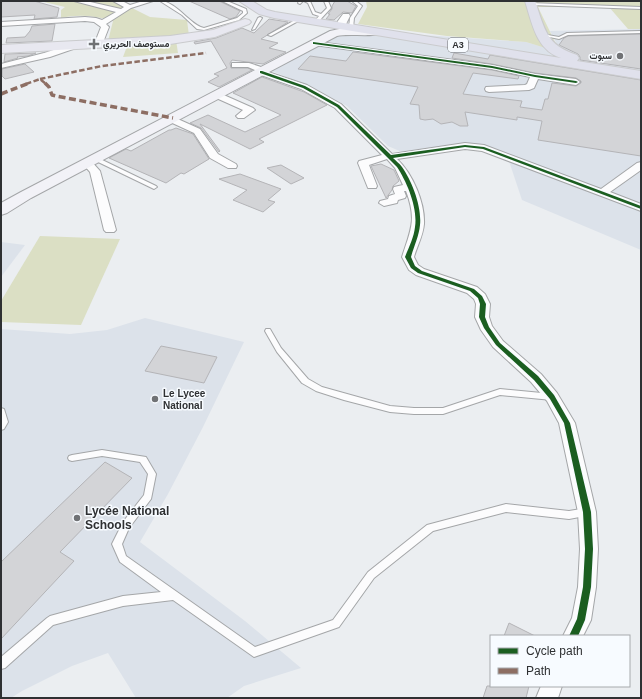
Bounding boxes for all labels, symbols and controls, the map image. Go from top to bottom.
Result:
marker: مستوصف الحريري [88,38,100,50]
road number: A3 [448,38,468,52]
place label: مستوصف الحريري [103,39,169,52]
place label: سبوت [590,51,612,62]
marker: سبوت [615,51,625,61]
place label: Le Lycee National [163,388,206,411]
marker: Le Lycee National [150,394,160,404]
place label: Lycée National Schools [85,504,169,532]
marker: Lycée National Schools [72,513,82,523]
legend [490,635,630,687]
text: Cycle path [526,644,583,658]
text: Path [526,664,551,678]

